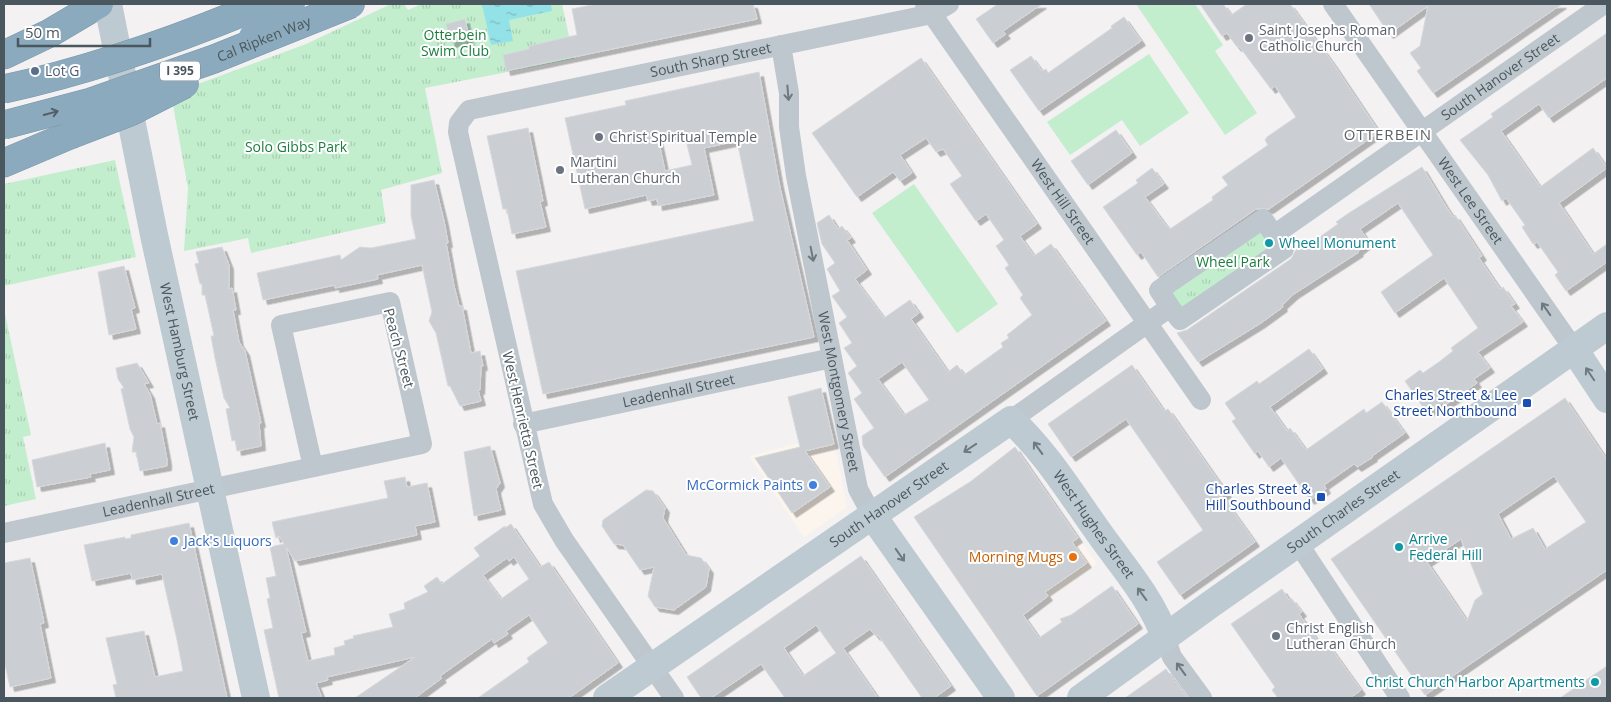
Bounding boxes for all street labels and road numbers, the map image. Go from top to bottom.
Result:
street label: Cal Ripken Way [214,11,314,66]
street label: South Hanover Street [1437,28,1563,124]
street label: South Sharp Street [648,38,773,81]
road number: I 395 [160,61,200,80]
street label: West Lee Street [1434,153,1508,248]
street label: West Hill Street [1027,155,1100,248]
street label: West Hamburg Street [156,281,205,422]
street label: Peach Street [380,306,419,390]
street label: West Montgomery Street [814,310,864,473]
street label: West Henrietta Street [498,349,549,490]
street label: Leadenhall Street [621,369,736,412]
street label: South Hanover Street [825,456,952,551]
street label: South Charles Street [1283,465,1403,557]
street label: West Hughes Street [1049,466,1139,582]
street label: Leadenhall Street [101,478,216,521]

